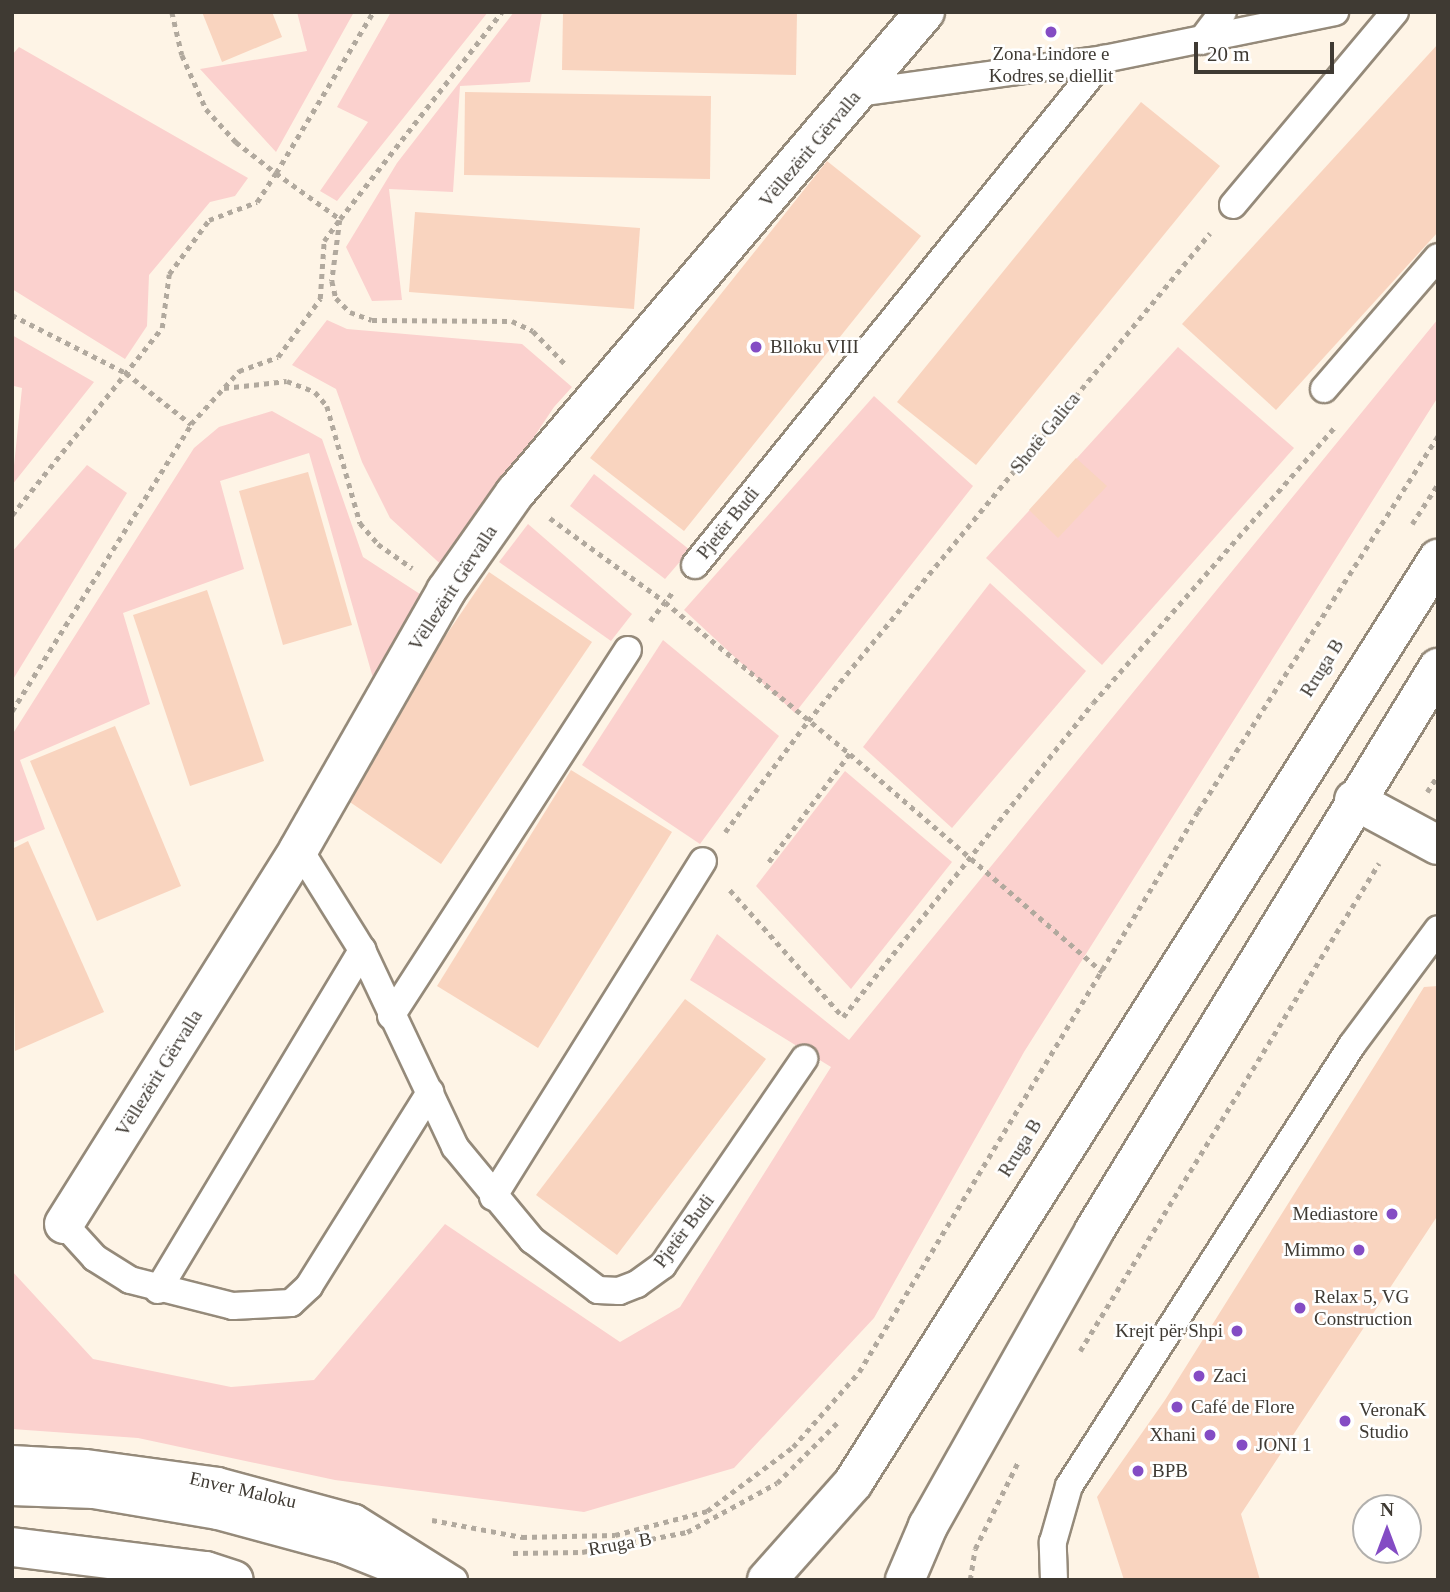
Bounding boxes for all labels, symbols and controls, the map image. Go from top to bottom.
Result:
marker: Zona Lindore e Kodres se diellit [1043,24,1059,40]
scale bar [1198,28,1338,72]
text: 20 m [1207,42,1250,66]
place label: Zona Lindore e Kodres se diellit [989,43,1113,87]
street label: Vëllezërit Gërvalla [755,86,865,212]
place label: Blloku VIII [770,336,859,358]
marker: Blloku VIII [748,339,764,355]
street label: Shotë Galica [1005,388,1085,478]
street label: Pjetër Budi [692,482,764,564]
street label: Vëllezërit Gërvalla [404,521,502,655]
street label: Rruga B [1295,635,1349,701]
street label: Vëllezërit Gërvalla [111,1005,207,1141]
street label: Rruga B [993,1115,1047,1181]
street label: Pjetër Budi [649,1190,719,1272]
place label: Mediastore [1293,1203,1378,1225]
marker: Mediastore [1384,1206,1400,1222]
place label: Mimmo [1284,1239,1345,1261]
marker: Mimmo [1351,1242,1367,1258]
place label: Relax 5, VG Construction [1314,1286,1412,1330]
marker: Relax 5, VG Construction [1292,1300,1308,1316]
place label: Krejt për Shpi [1115,1320,1223,1342]
marker: Krejt për Shpi [1229,1323,1245,1339]
place label: Zaci [1213,1365,1247,1387]
marker: Zaci [1191,1368,1207,1384]
place label: Café de Flore [1191,1396,1294,1418]
marker: Café de Flore [1169,1399,1185,1415]
place label: VeronaK Studio [1359,1399,1427,1443]
marker: VeronaK Studio [1337,1413,1353,1429]
place label: Xhani [1150,1424,1196,1446]
marker: Xhani [1202,1427,1218,1443]
place label: JONI 1 [1256,1434,1311,1456]
marker: JONI 1 [1234,1437,1250,1453]
place label: BPB [1152,1460,1188,1482]
marker: BPB [1130,1463,1146,1479]
street label: Enver Maloku [187,1467,299,1513]
north arrow [1352,1494,1422,1564]
text: N [1380,1499,1394,1520]
street label: Rruga B [587,1527,653,1561]

